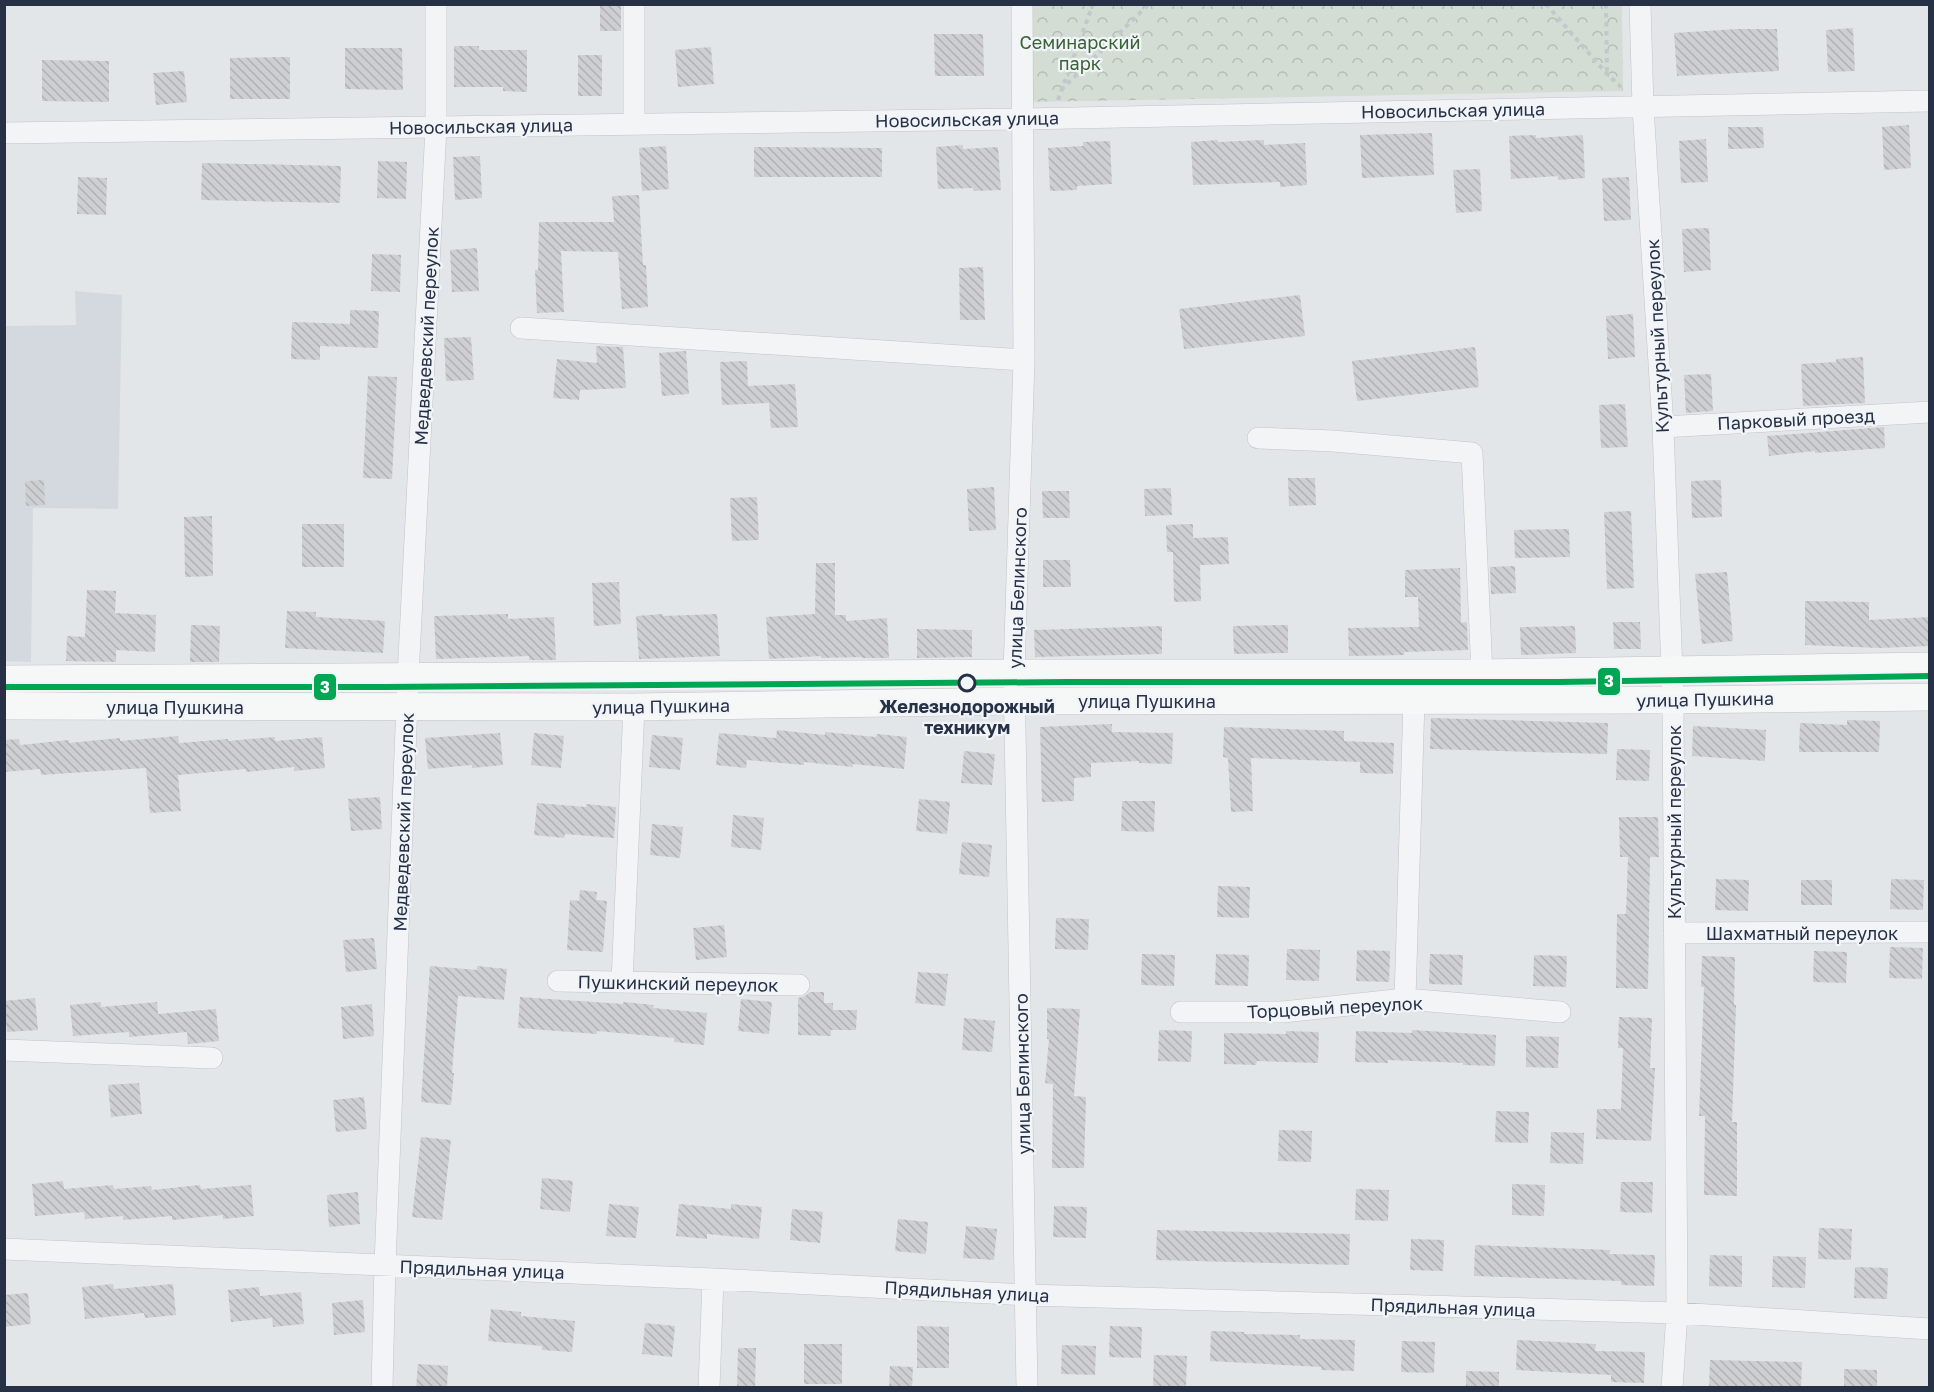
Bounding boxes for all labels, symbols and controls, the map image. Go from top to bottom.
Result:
park label: Семинарский парк [1020,31,1140,74]
street label: Новосильская улица [1361,97,1545,123]
street label: Новосильская улица [875,106,1059,132]
street label: Новосильская улица [389,113,573,139]
street label: Медведевский переулок [409,226,443,446]
street label: Культурный переулок [1641,238,1673,434]
street label: Парковый проезд [1717,404,1875,434]
street label: улица Белинского [1003,507,1031,669]
line badge: 3 [1597,667,1621,696]
text: 3 [1604,671,1614,691]
line badge: 3 [313,673,337,701]
marker: Железнодорожный техникум [958,674,976,692]
text: 3 [320,677,330,697]
street label: улица Пушкина [1636,687,1774,711]
street label: улица Пушкина [1078,690,1216,712]
street label: улица Пушкина [592,694,730,718]
place label: Железнодорожный техникум [879,695,1055,738]
street label: улица Пушкина [106,696,244,718]
street label: Медведевский переулок [388,712,418,932]
street label: Культурный переулок [1663,725,1685,919]
street label: Шахматный переулок [1706,922,1898,944]
street label: Пушкинский переулок [577,970,779,996]
street label: Торцовый переулок [1247,991,1423,1023]
street label: улица Белинского [1010,993,1034,1155]
street label: Прядильная улица [399,1255,565,1283]
street label: Прядильная улица [884,1276,1050,1306]
street label: Прядильная улица [1370,1293,1536,1321]

